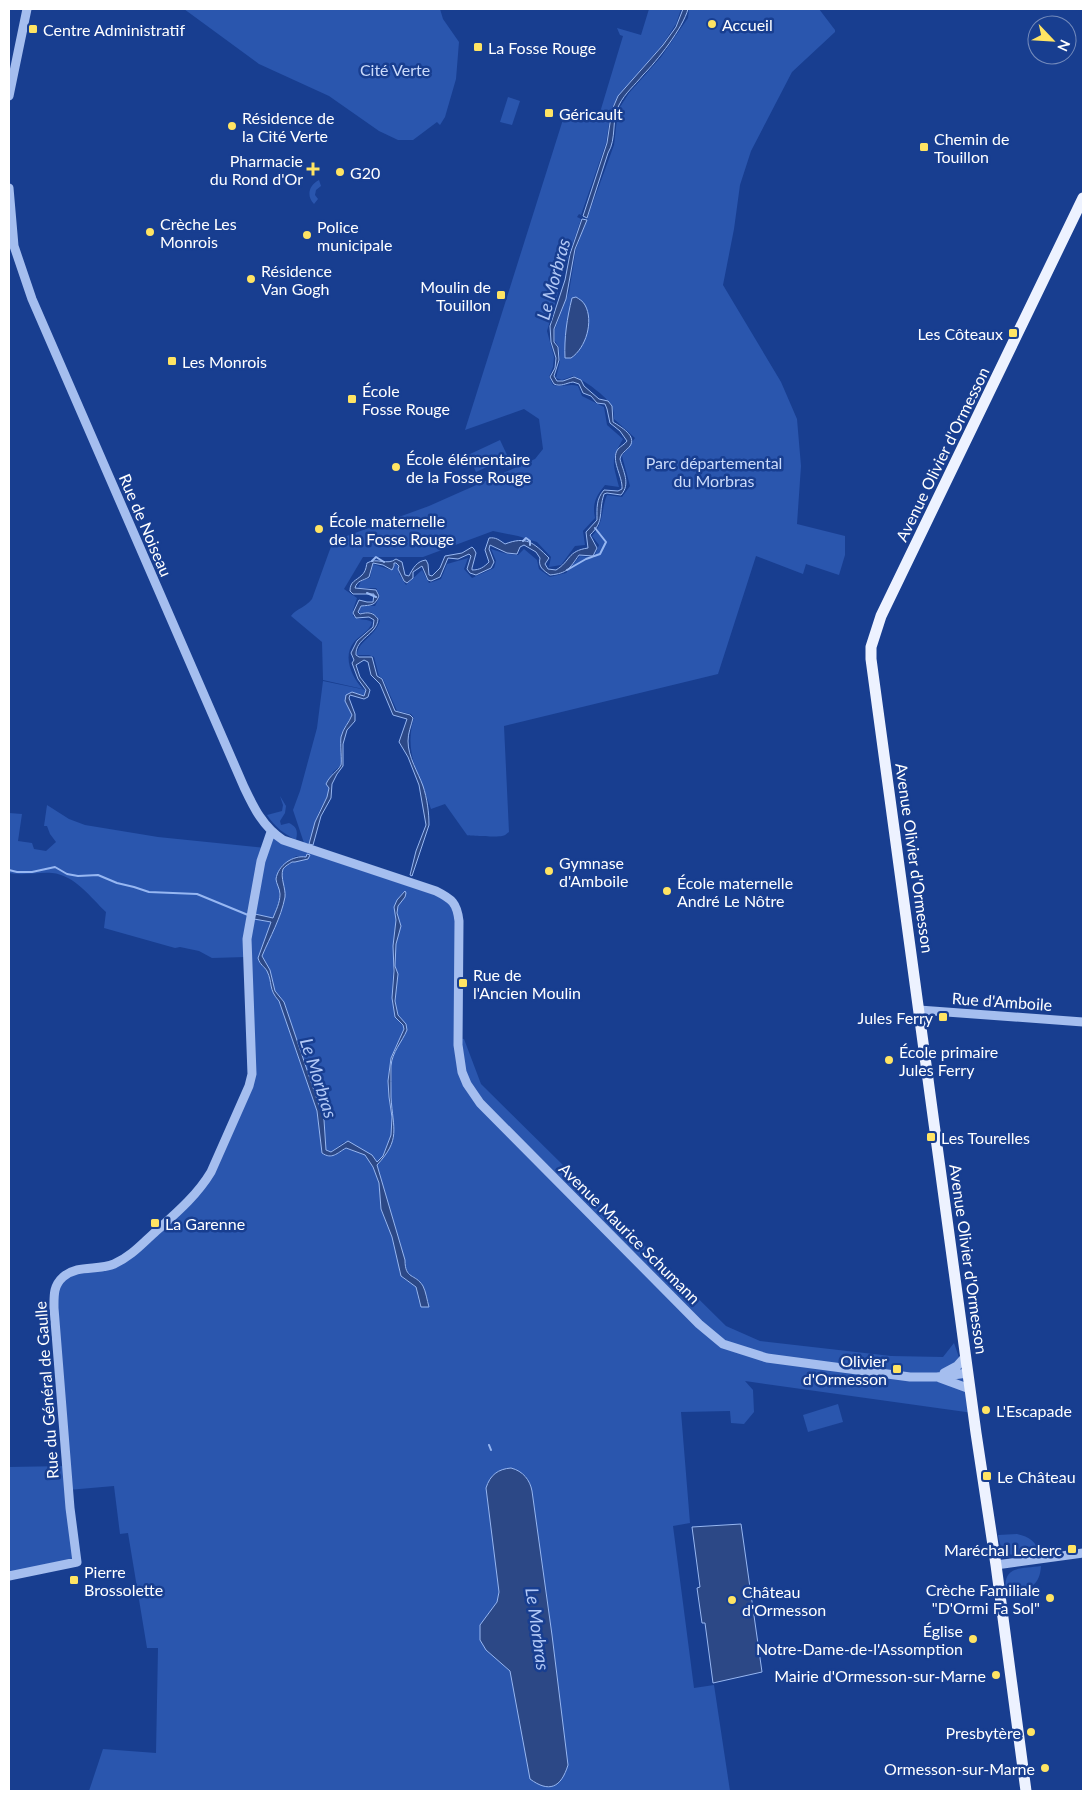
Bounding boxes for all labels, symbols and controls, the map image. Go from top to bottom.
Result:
place label: Accueil [722,15,773,34]
north arrow [1027,15,1077,65]
marker: Accueil [706,18,718,30]
place label: Centre Administratif [43,20,185,39]
marker: Centre Administratif [27,23,39,35]
text: N [1054,37,1074,54]
place label: La Fosse Rouge [488,38,596,57]
marker: La Fosse Rouge [472,41,484,53]
park label: Cité Verte [360,60,430,79]
place label: Géricault [559,104,623,123]
marker: Géricault [543,107,555,119]
place label: Résidence de la Cité Verte [242,108,335,145]
marker: Résidence de la Cité Verte [226,120,238,132]
place label: Chemin de Touillon [934,129,1010,166]
marker: Chemin de Touillon [918,141,930,153]
place label: Pharmacie du Rond d'Or [210,151,303,188]
marker: Pharmacie du Rond d'Or [307,163,319,175]
place label: G20 [350,163,380,182]
marker: G20 [334,166,346,178]
place label: Crèche Les Monrois [160,214,237,251]
place label: Police municipale [317,217,392,254]
marker: Crèche Les Monrois [144,226,156,238]
marker: Police municipale [301,229,313,241]
water label: Le Morbras [532,236,574,322]
place label: Résidence Van Gogh [261,261,332,298]
marker: Résidence Van Gogh [245,273,257,285]
place label: Moulin de Touillon [420,277,491,314]
marker: Moulin de Touillon [495,289,507,301]
place label: Les Côteaux [917,324,1003,343]
marker: Les Côteaux [1007,327,1019,339]
place label: Les Monrois [182,352,267,371]
marker: Les Monrois [166,355,178,367]
street label: Avenue Olivier d'Ormesson [891,364,993,544]
place label: École Fosse Rouge [362,381,450,418]
marker: École Fosse Rouge [346,393,358,405]
place label: École élémentaire de la Fosse Rouge [406,449,531,486]
park label: Parc départemental du Morbras [646,453,782,490]
marker: École élémentaire de la Fosse Rouge [390,461,402,473]
street label: Rue de Noiseau [116,471,176,579]
place label: École maternelle de la Fosse Rouge [329,511,454,548]
marker: École maternelle de la Fosse Rouge [313,523,325,535]
street label: Avenue Olivier d'Ormesson [892,762,938,954]
place label: Gymnase d'Amboile [559,853,628,890]
marker: Gymnase d'Amboile [543,865,555,877]
place label: École maternelle André Le Nôtre [677,873,793,910]
marker: École maternelle André Le Nôtre [661,885,673,897]
place label: Rue de l'Ancien Moulin [473,965,581,1002]
marker: Rue de l'Ancien Moulin [457,977,469,989]
street label: Rue d'Amboile [951,988,1053,1014]
place label: Jules Ferry [858,1008,934,1027]
marker: Jules Ferry [937,1011,949,1023]
water label: Le Morbras [296,1035,342,1121]
place label: École primaire Jules Ferry [899,1042,998,1079]
marker: École primaire Jules Ferry [883,1054,895,1066]
place label: Les Tourelles [941,1128,1030,1147]
marker: Les Tourelles [925,1131,937,1143]
street label: Avenue Maurice Schumann [556,1159,704,1307]
street label: Avenue Olivier d'Ormesson [946,1163,992,1355]
place label: La Garenne [165,1214,245,1233]
marker: La Garenne [149,1217,161,1229]
street label: Rue du Général de Gaulle [30,1301,62,1479]
place label: Olivier d'Ormesson [803,1351,887,1388]
marker: Olivier d'Ormesson [891,1363,903,1375]
place label: L'Escapade [996,1401,1072,1420]
marker: L'Escapade [980,1404,992,1416]
place label: Le Château [997,1467,1076,1486]
marker: Le Château [981,1470,993,1482]
place label: Maréchal Leclerc [944,1540,1062,1559]
marker: Maréchal Leclerc [1066,1543,1078,1555]
place label: Pierre Brossolette [84,1562,163,1599]
marker: Pierre Brossolette [68,1574,80,1586]
place label: Crèche Familiale "D'Ormi Fa Sol" [926,1580,1040,1617]
place label: Château d'Ormesson [742,1582,826,1619]
water label: Le Morbras [521,1586,555,1672]
marker: Crèche Familiale "D'Ormi Fa Sol" [1044,1592,1056,1604]
marker: Château d'Ormesson [726,1594,738,1606]
place label: Église Notre-Dame-de-l'Assomption [756,1621,963,1658]
marker: Église Notre-Dame-de-l'Assomption [967,1633,979,1645]
place label: Mairie d'Ormesson-sur-Marne [774,1666,986,1685]
marker: Mairie d'Ormesson-sur-Marne [990,1669,1002,1681]
place label: Presbytère [946,1723,1021,1742]
marker: Presbytère [1025,1726,1037,1738]
place label: Ormesson-sur-Marne [884,1759,1035,1778]
marker: Ormesson-sur-Marne [1039,1762,1051,1774]

